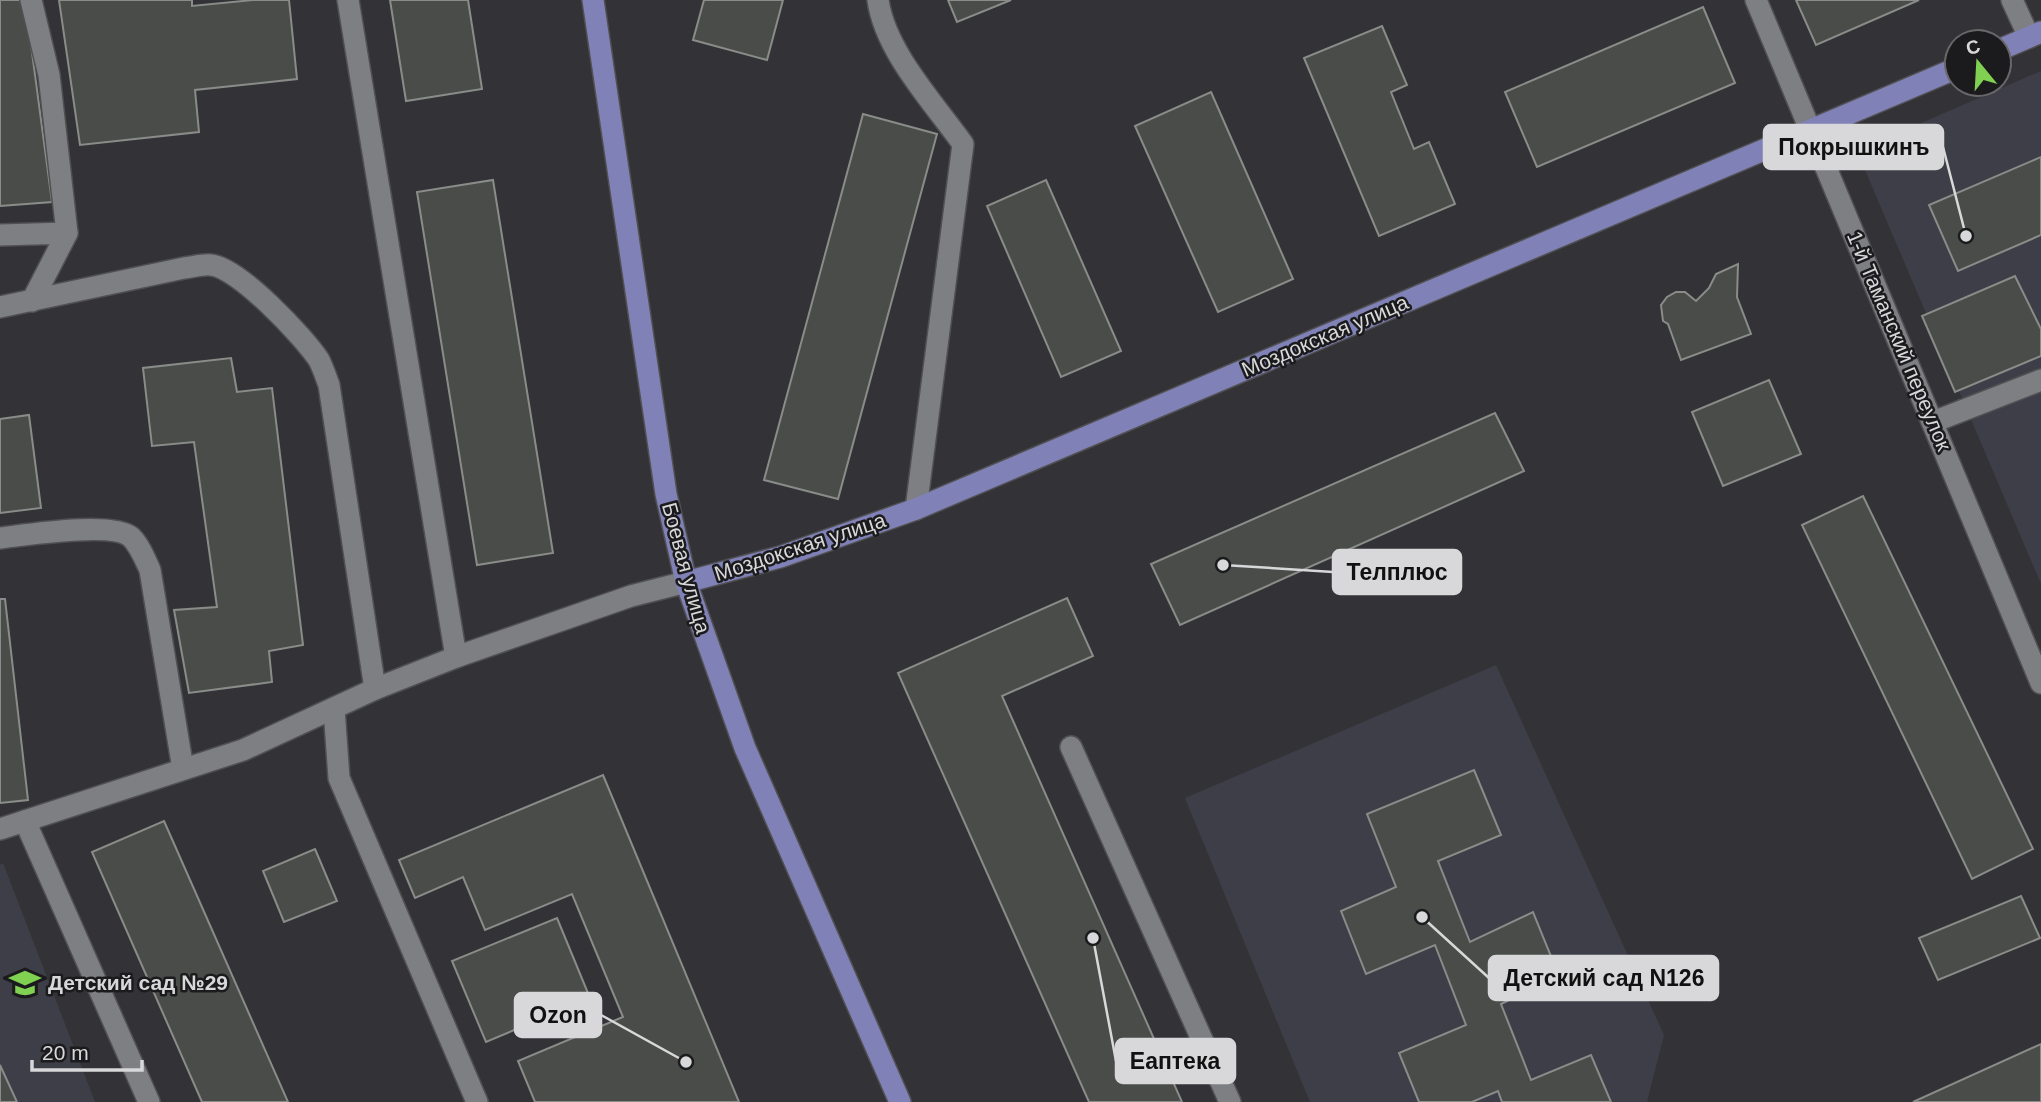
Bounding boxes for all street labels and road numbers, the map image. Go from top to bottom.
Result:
street label: 1-й Таманский переулок [1843,228,1956,455]
street label: Моздокская улица [1238,290,1412,381]
street label: Боевая улица [658,500,715,636]
street label: Моздокская улица [711,508,889,585]

